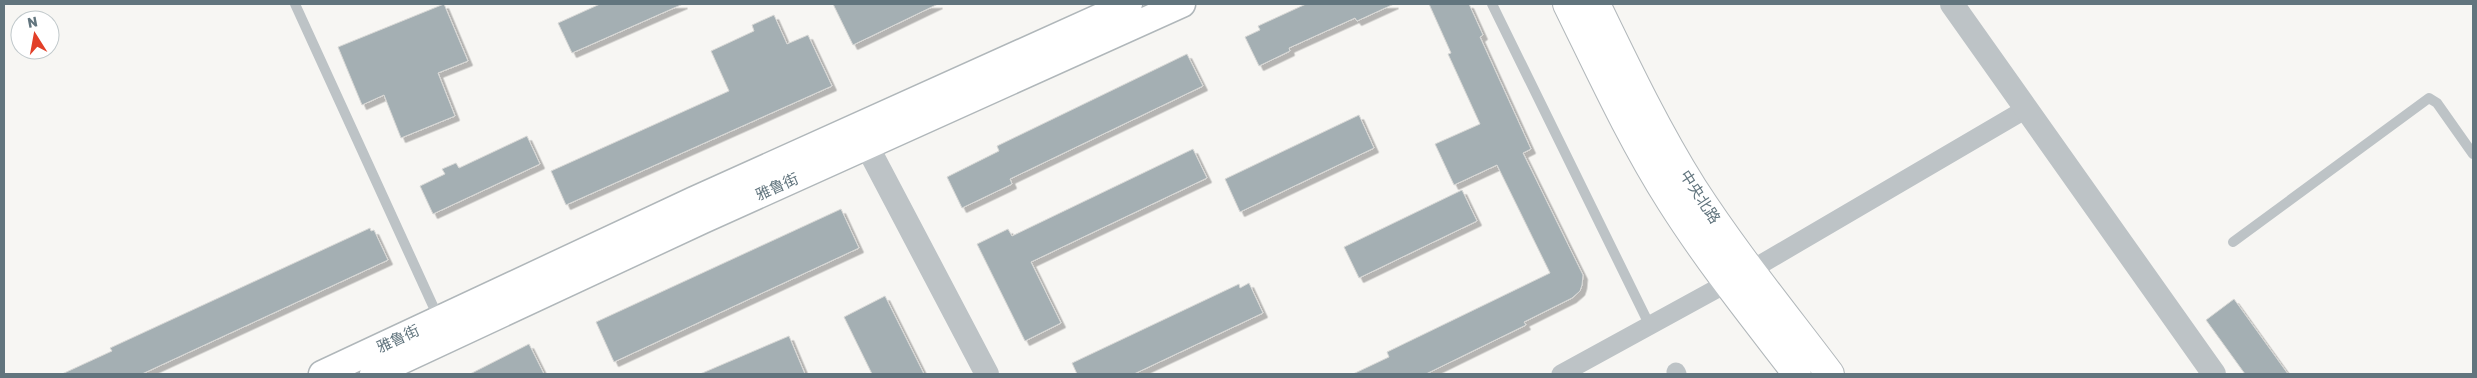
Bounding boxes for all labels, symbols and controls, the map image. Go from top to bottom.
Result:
north arrow [10,10,60,60]
text: N [26,13,39,32]
street label: 中央北路 [1676,167,1724,227]
street label: 雅鲁街 [753,170,801,204]
street label: 雅鲁街 [374,321,422,357]

